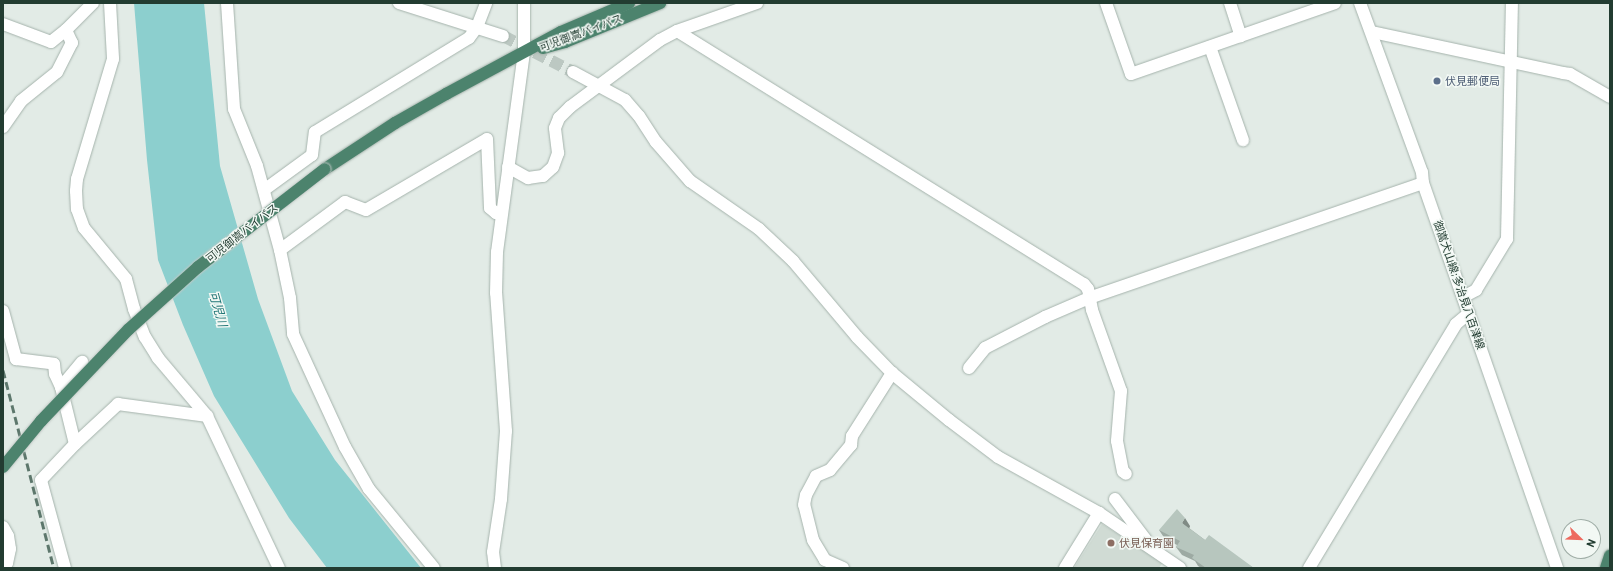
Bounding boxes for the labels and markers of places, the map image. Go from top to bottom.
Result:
place label: 伏見郵便局 [1445,74,1500,88]
marker: 伏見郵便局 [1432,76,1442,86]
place label: 伏見保育園 [1119,536,1174,550]
marker: 伏見保育園 [1106,538,1116,548]

